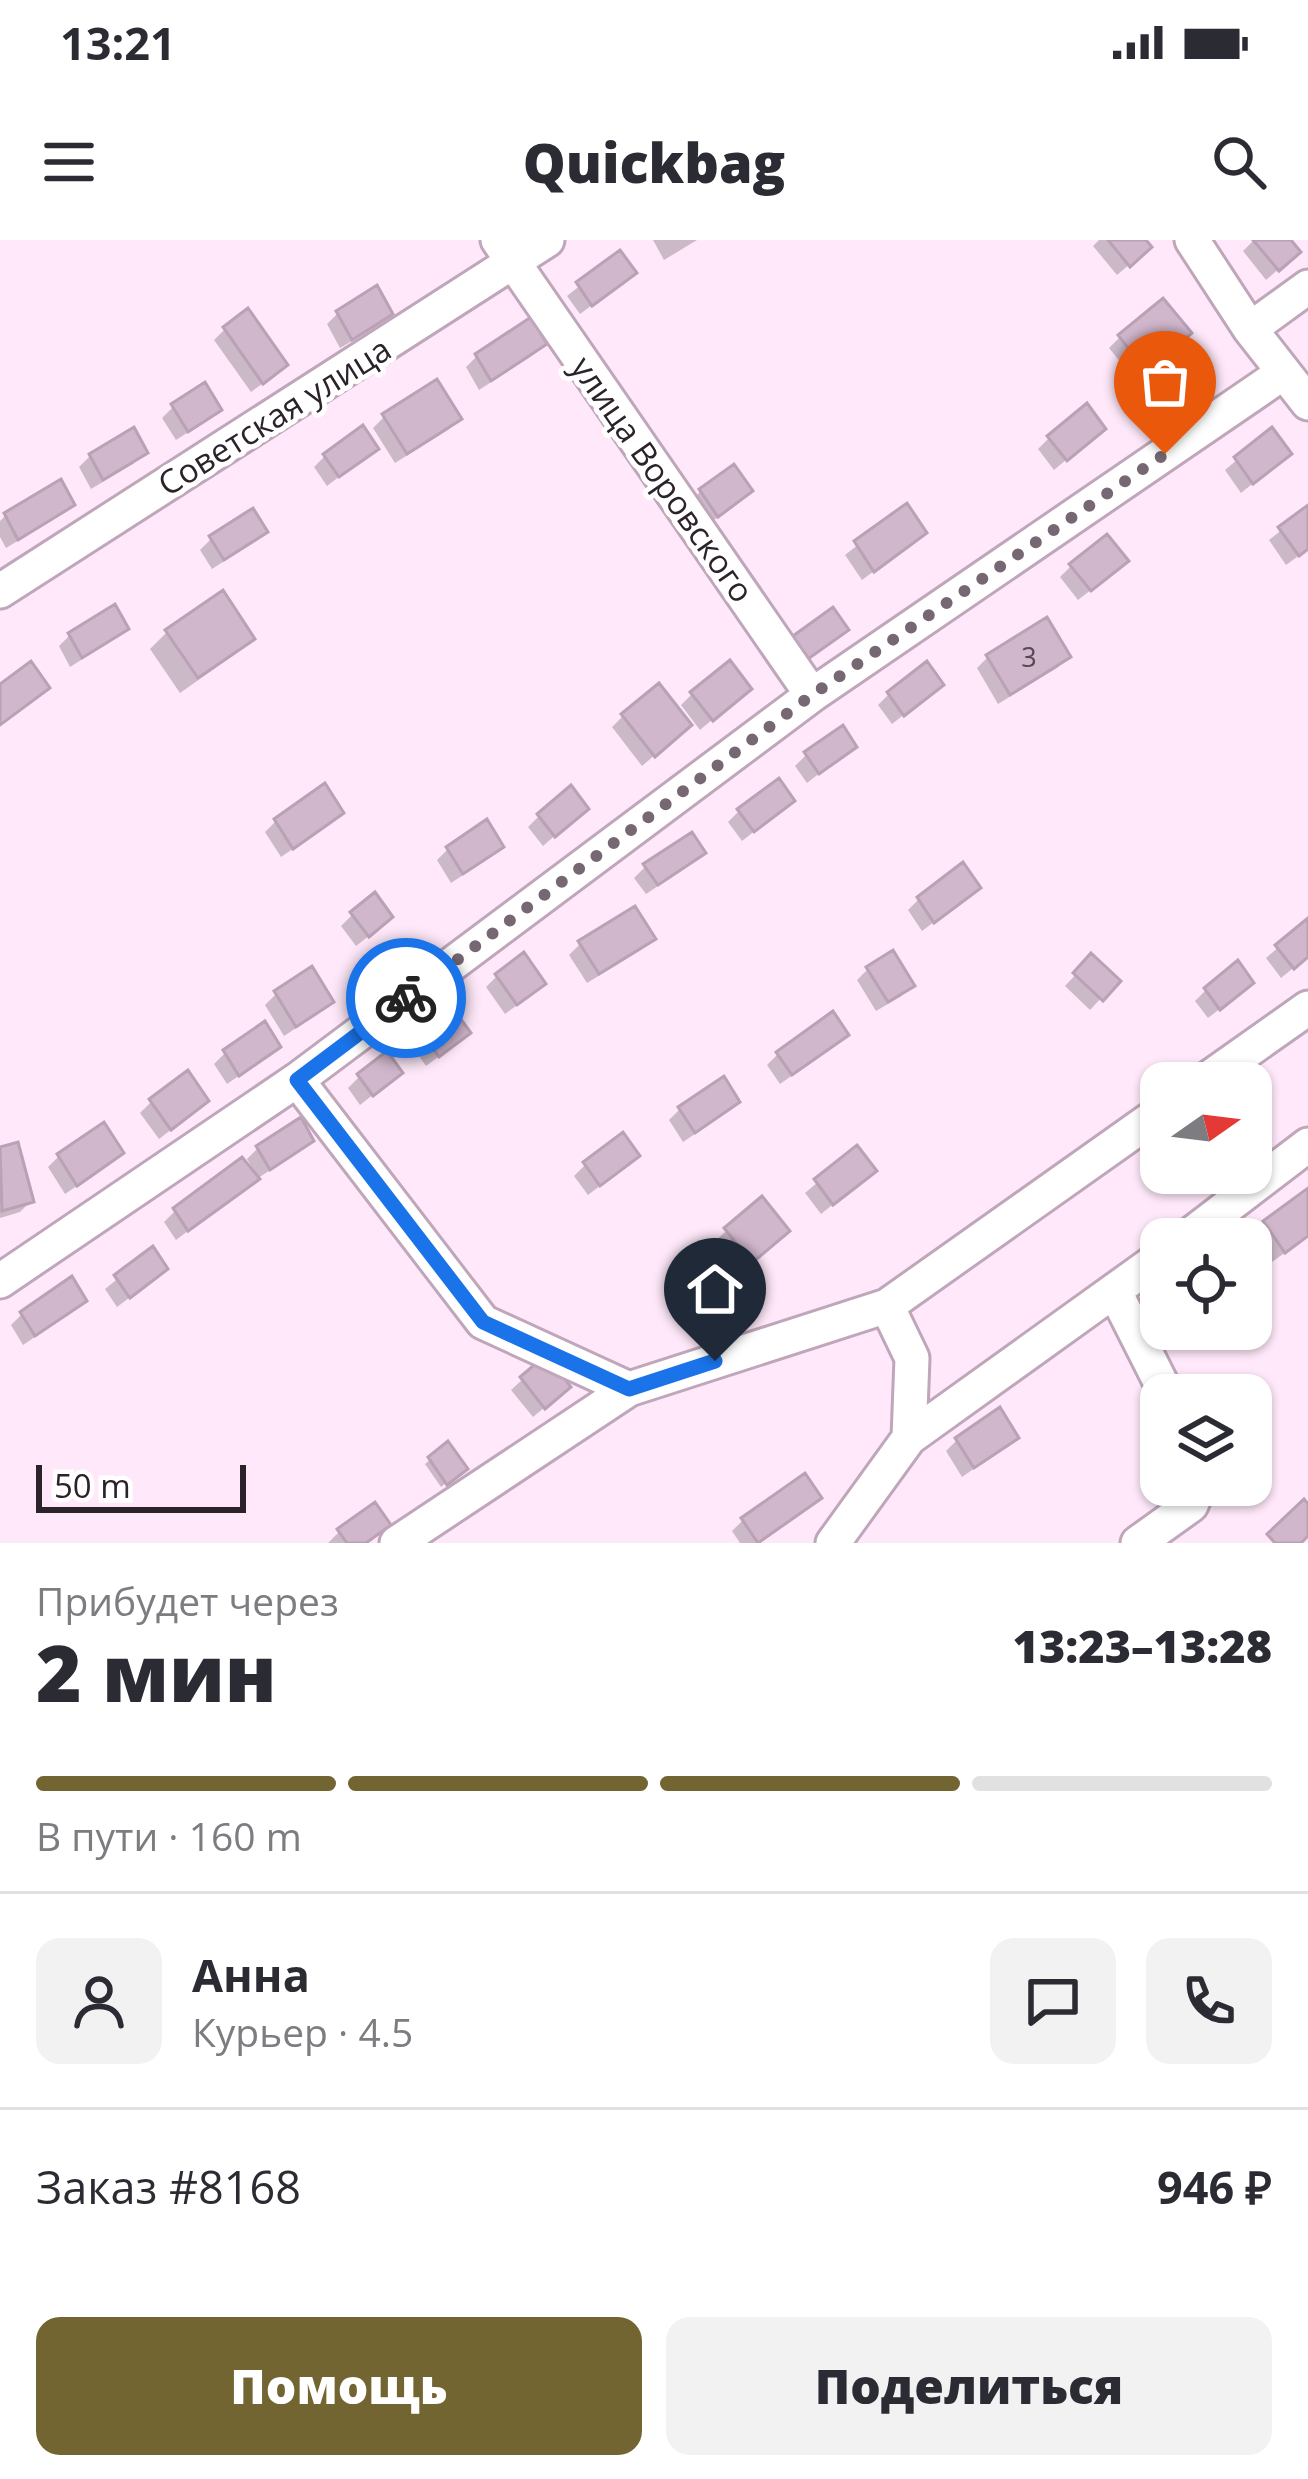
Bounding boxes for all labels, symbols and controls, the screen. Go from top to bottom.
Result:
text: 13:21 [60,12,176,73]
text: Quickbag [523,125,785,199]
icon: menu [36,129,102,195]
icon: search [1206,129,1272,195]
street label: Советская улица [149,326,399,506]
pin [1114,331,1216,454]
street label: улица Воровского [561,347,765,611]
icon: bag [1132,349,1198,415]
house number: 3 [1021,638,1037,675]
courier [346,938,466,1058]
icon: bike [373,965,439,1031]
north arrow [1140,1062,1272,1194]
map controls [1140,1062,1272,1506]
button: locate [1140,1218,1272,1350]
pin [664,1238,766,1361]
icon: home [682,1256,748,1322]
button: layers [1140,1374,1272,1506]
scale bar [36,1459,246,1512]
text: 50 m [54,1463,131,1508]
text: Прибудет через [36,1574,339,1627]
text: 13:23–13:28 [1013,1615,1272,1676]
text: 2 мин [36,1619,277,1725]
text: В пути · 160 m [36,1809,302,1862]
button: person [36,1938,162,2064]
button: chat [990,1938,1116,2064]
button: phone [1146,1938,1272,2064]
text: Анна [192,1944,310,2005]
text: Курьер · 4.5 [192,2005,413,2058]
text: Заказ #8168 [36,2156,301,2217]
text: 946 ₽ [1157,2156,1272,2217]
button: Помощь [36,2317,642,2455]
button: Поделиться [666,2317,1272,2455]

